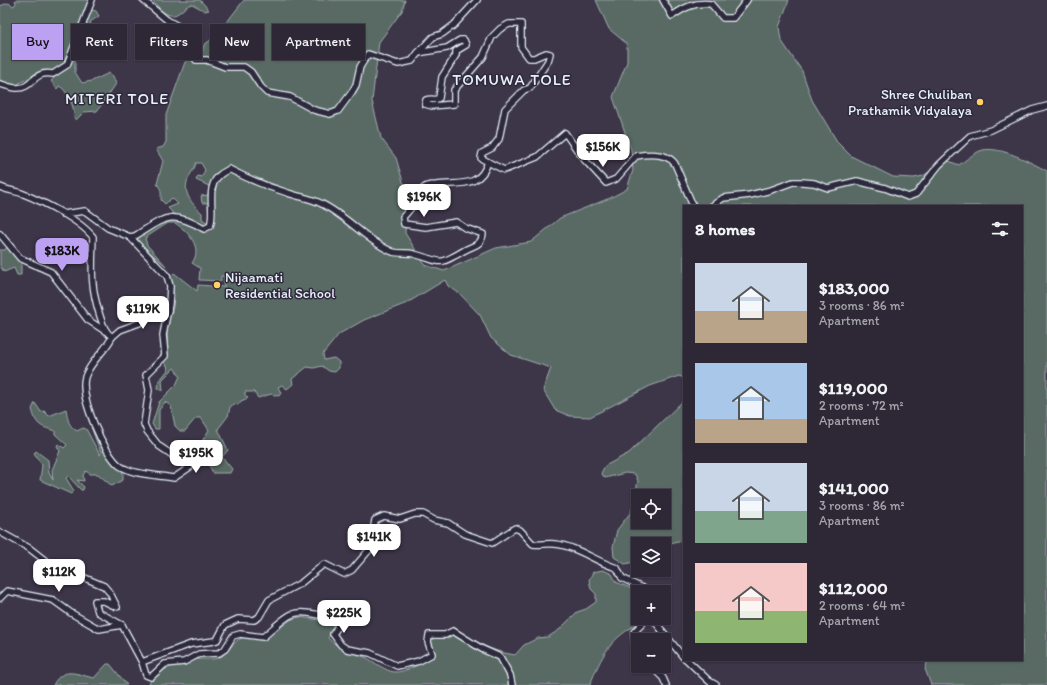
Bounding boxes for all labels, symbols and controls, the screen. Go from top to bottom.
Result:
chip: Buy [12,24,63,60]
chip: Rent [71,24,127,60]
chip: Filters [135,24,202,60]
chip: New [210,24,264,60]
chip: Apartment [272,24,365,60]
district label: TOMUWA TOLE [452,70,572,89]
place label: Shree Chuliban Prathamik Vidyalaya [848,86,973,119]
district label: MITERI TOLE [65,89,169,108]
marker: Shree Chuliban Prathamik Vidyalaya [975,97,985,107]
pin: $156K [575,134,631,168]
text: $156K [586,139,620,154]
pin: $196K [396,184,452,218]
text: $196K [407,189,441,204]
icon: filters [989,218,1011,240]
text: 8 homes [695,219,755,239]
pin: $183K [34,238,90,272]
text: $183K [44,243,80,258]
place label: Nijaamati Residential School [225,269,335,302]
text: $183,000 [819,278,890,298]
icon: home [727,279,775,327]
marker: Nijaamati Residential School [212,280,222,290]
pin: $119K [115,296,171,330]
text: 3 rooms · 86 m² [819,298,905,313]
text: $119K [126,301,160,316]
text: Apartment [819,313,880,328]
text: $119,000 [819,378,888,398]
icon: home [727,379,775,427]
text: 2 rooms · 72 m² [819,398,904,413]
text: Apartment [819,413,880,428]
pin: $195K [168,440,224,474]
text: $195K [179,445,213,460]
text: $141,000 [819,478,889,498]
icon: home [727,479,775,527]
map controls [631,489,671,673]
button: locate [631,489,671,529]
text: 3 rooms · 86 m² [819,498,905,513]
text: Apartment [819,513,880,528]
pin: $141K [346,524,402,558]
text: $141K [357,529,391,544]
button: layers [631,537,671,577]
pin: $112K [31,559,87,593]
text: $112K [42,564,76,579]
text: $112,000 [819,578,888,598]
icon: home [727,579,775,627]
button: + [631,585,671,625]
text: 2 rooms · 64 m² [819,598,905,613]
pin: $225K [316,600,372,634]
text: $225K [326,605,362,620]
text: Apartment [819,613,880,628]
button: − [631,633,671,673]

